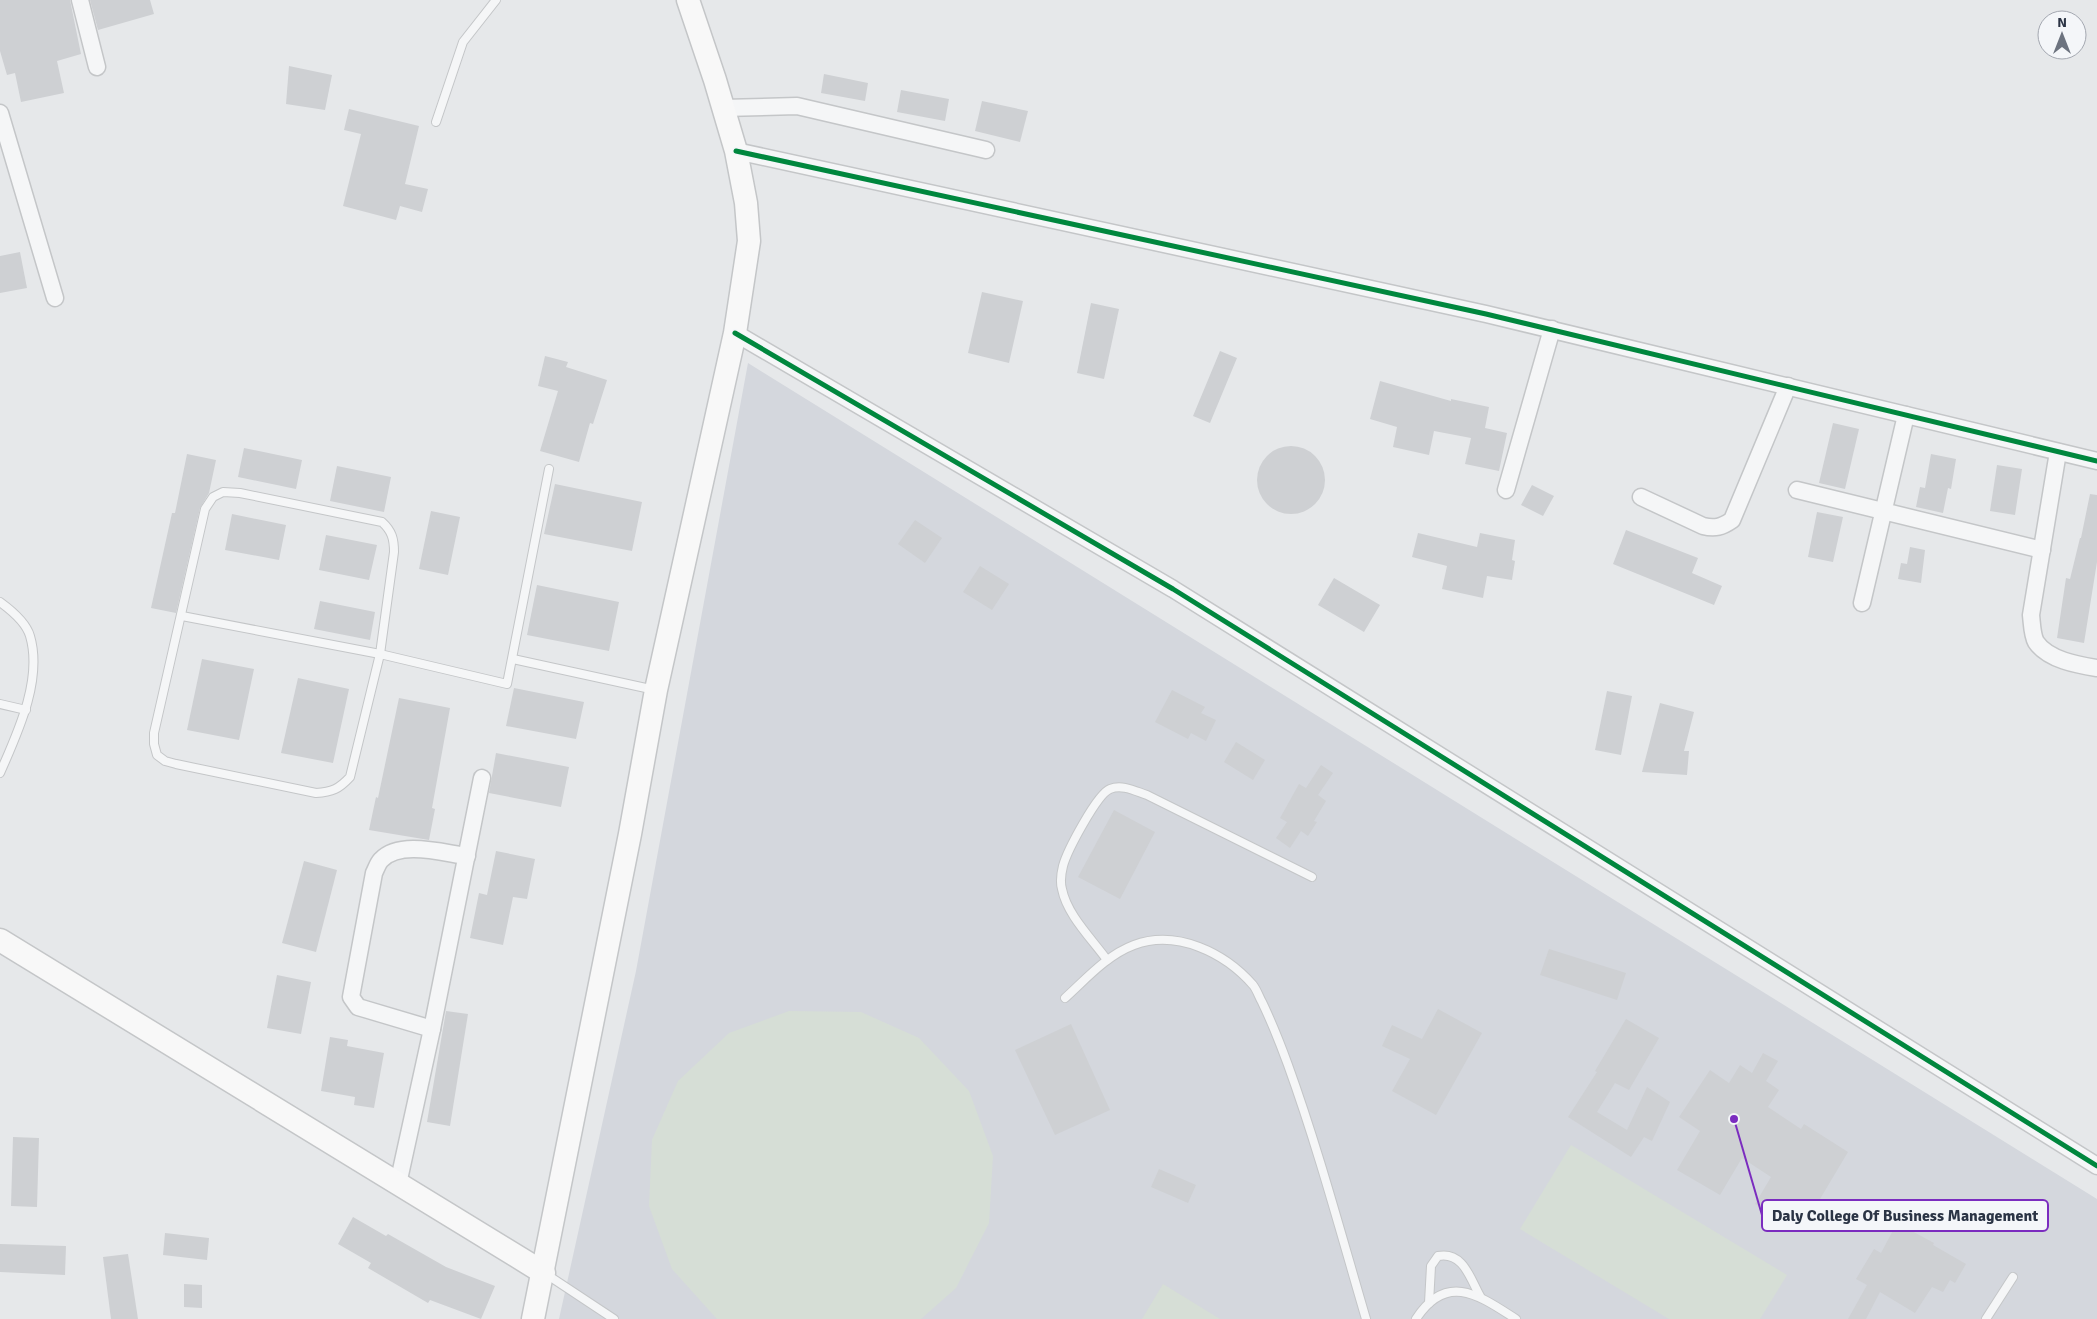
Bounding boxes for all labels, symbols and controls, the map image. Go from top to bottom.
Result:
north arrow [2037,10,2087,60]
text: N [2057,14,2067,31]
callout: Daly College Of Business Management [1762,1200,2048,1231]
text: Daly College Of Business Management [1772,1206,2038,1226]

